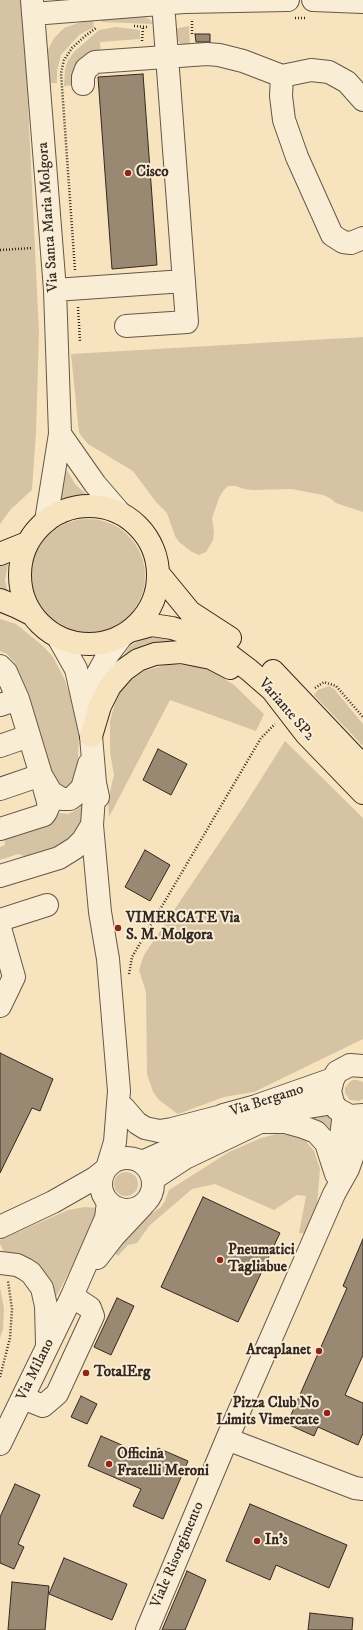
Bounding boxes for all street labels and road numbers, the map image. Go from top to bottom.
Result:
street label: Via Santa Maria Molgora [35,142,63,292]
street label: Variante SP2 [254,675,318,745]
street label: Via Bergamo [228,1081,306,1121]
street label: Via Milano [13,1336,59,1404]
street label: Viale Risorgimento [148,1499,208,1611]

